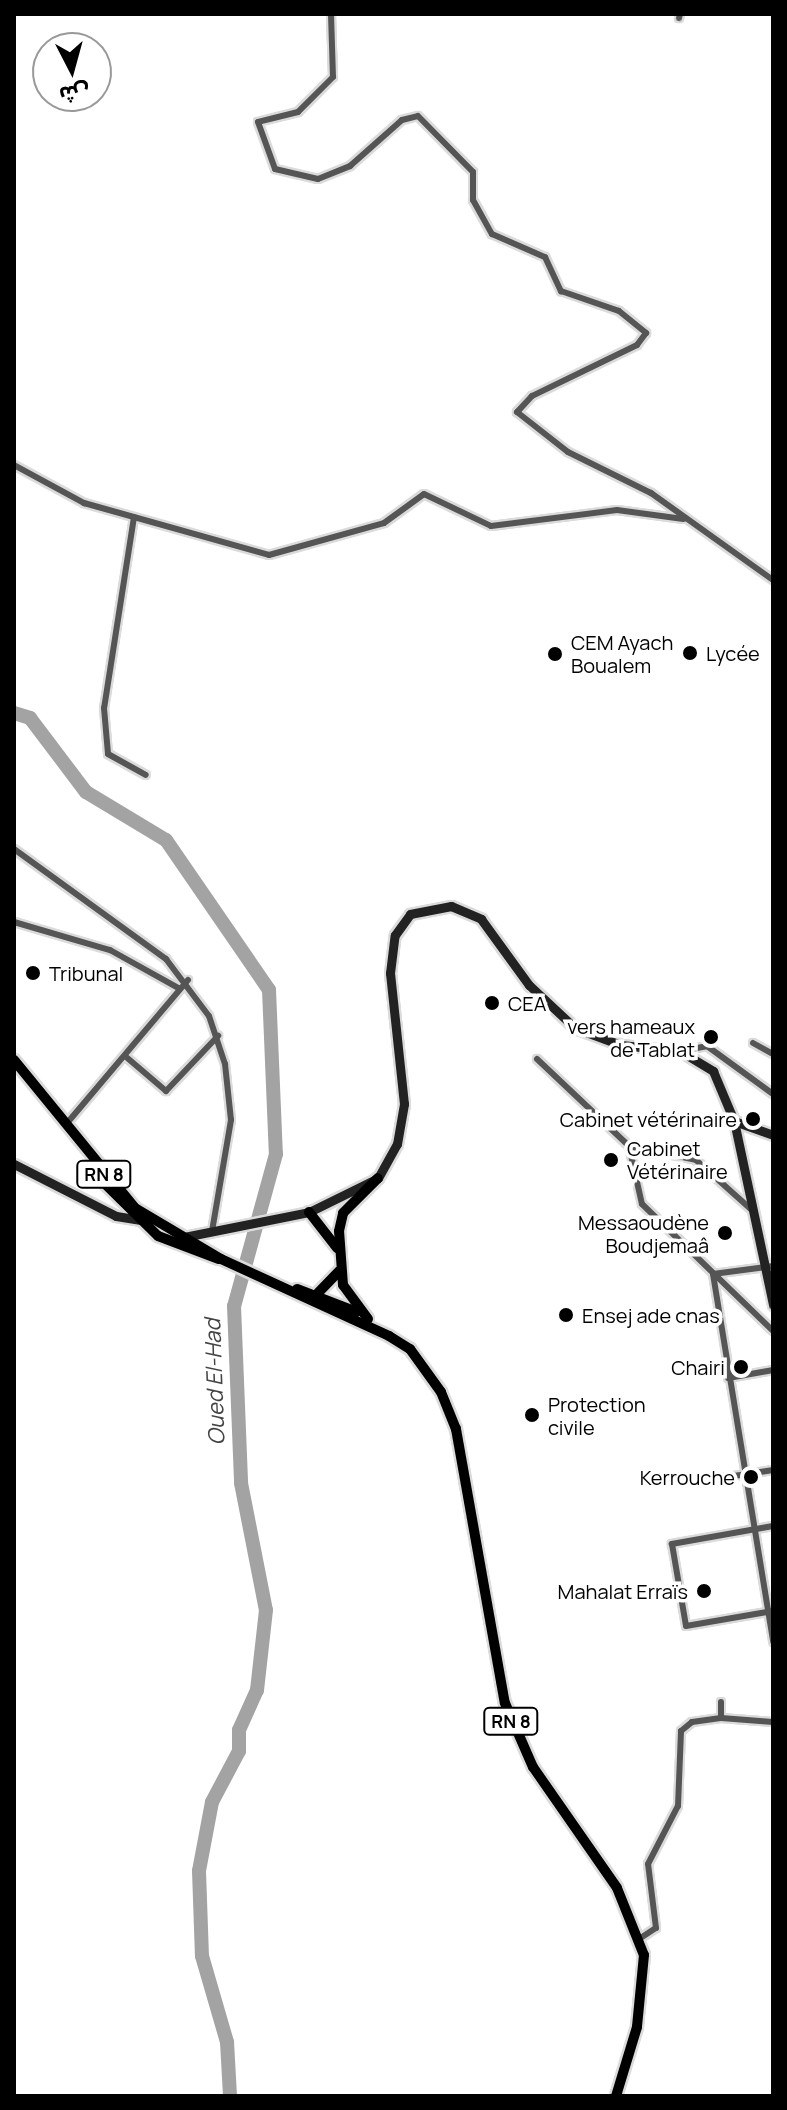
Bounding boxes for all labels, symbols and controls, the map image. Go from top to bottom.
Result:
north arrow [32,32,112,112]
text: ش [58,77,91,110]
place label: CEM Ayach Boualem [571,630,673,677]
place label: Lycée [706,641,760,665]
marker: Lycée [681,644,699,662]
marker: CEM Ayach Boualem [546,645,564,663]
place label: Tribunal [49,961,123,985]
marker: Tribunal [24,964,42,982]
place label: CEA [508,991,546,1015]
marker: CEA [483,994,501,1012]
place label: vers hameaux de Tablat [567,1014,695,1061]
marker: vers hameaux de Tablat [702,1028,720,1046]
place label: Cabinet vétérinaire [560,1107,737,1131]
marker: Cabinet vétérinaire [744,1110,762,1128]
place label: Cabinet Vétérinaire [627,1136,728,1183]
marker: Cabinet Vétérinaire [602,1151,620,1169]
road number: RN 8 [76,1160,132,1188]
place label: Messaoudène Boudjemaâ [578,1210,709,1257]
marker: Messaoudène Boudjemaâ [716,1224,734,1242]
place label: Ensej ade cnas [582,1303,720,1327]
marker: Ensej ade cnas [557,1306,575,1324]
water label: Oued El-Had [200,1318,230,1446]
place label: Chairi [671,1355,725,1379]
marker: Chairi [732,1358,750,1376]
place label: Protection civile [548,1392,646,1439]
marker: Protection civile [523,1406,541,1424]
place label: Kerrouche [640,1465,735,1489]
marker: Kerrouche [742,1468,760,1486]
place label: Mahalat Erraïs [558,1579,688,1603]
marker: Mahalat Erraïs [695,1582,713,1600]
road number: RN 8 [483,1707,539,1735]

